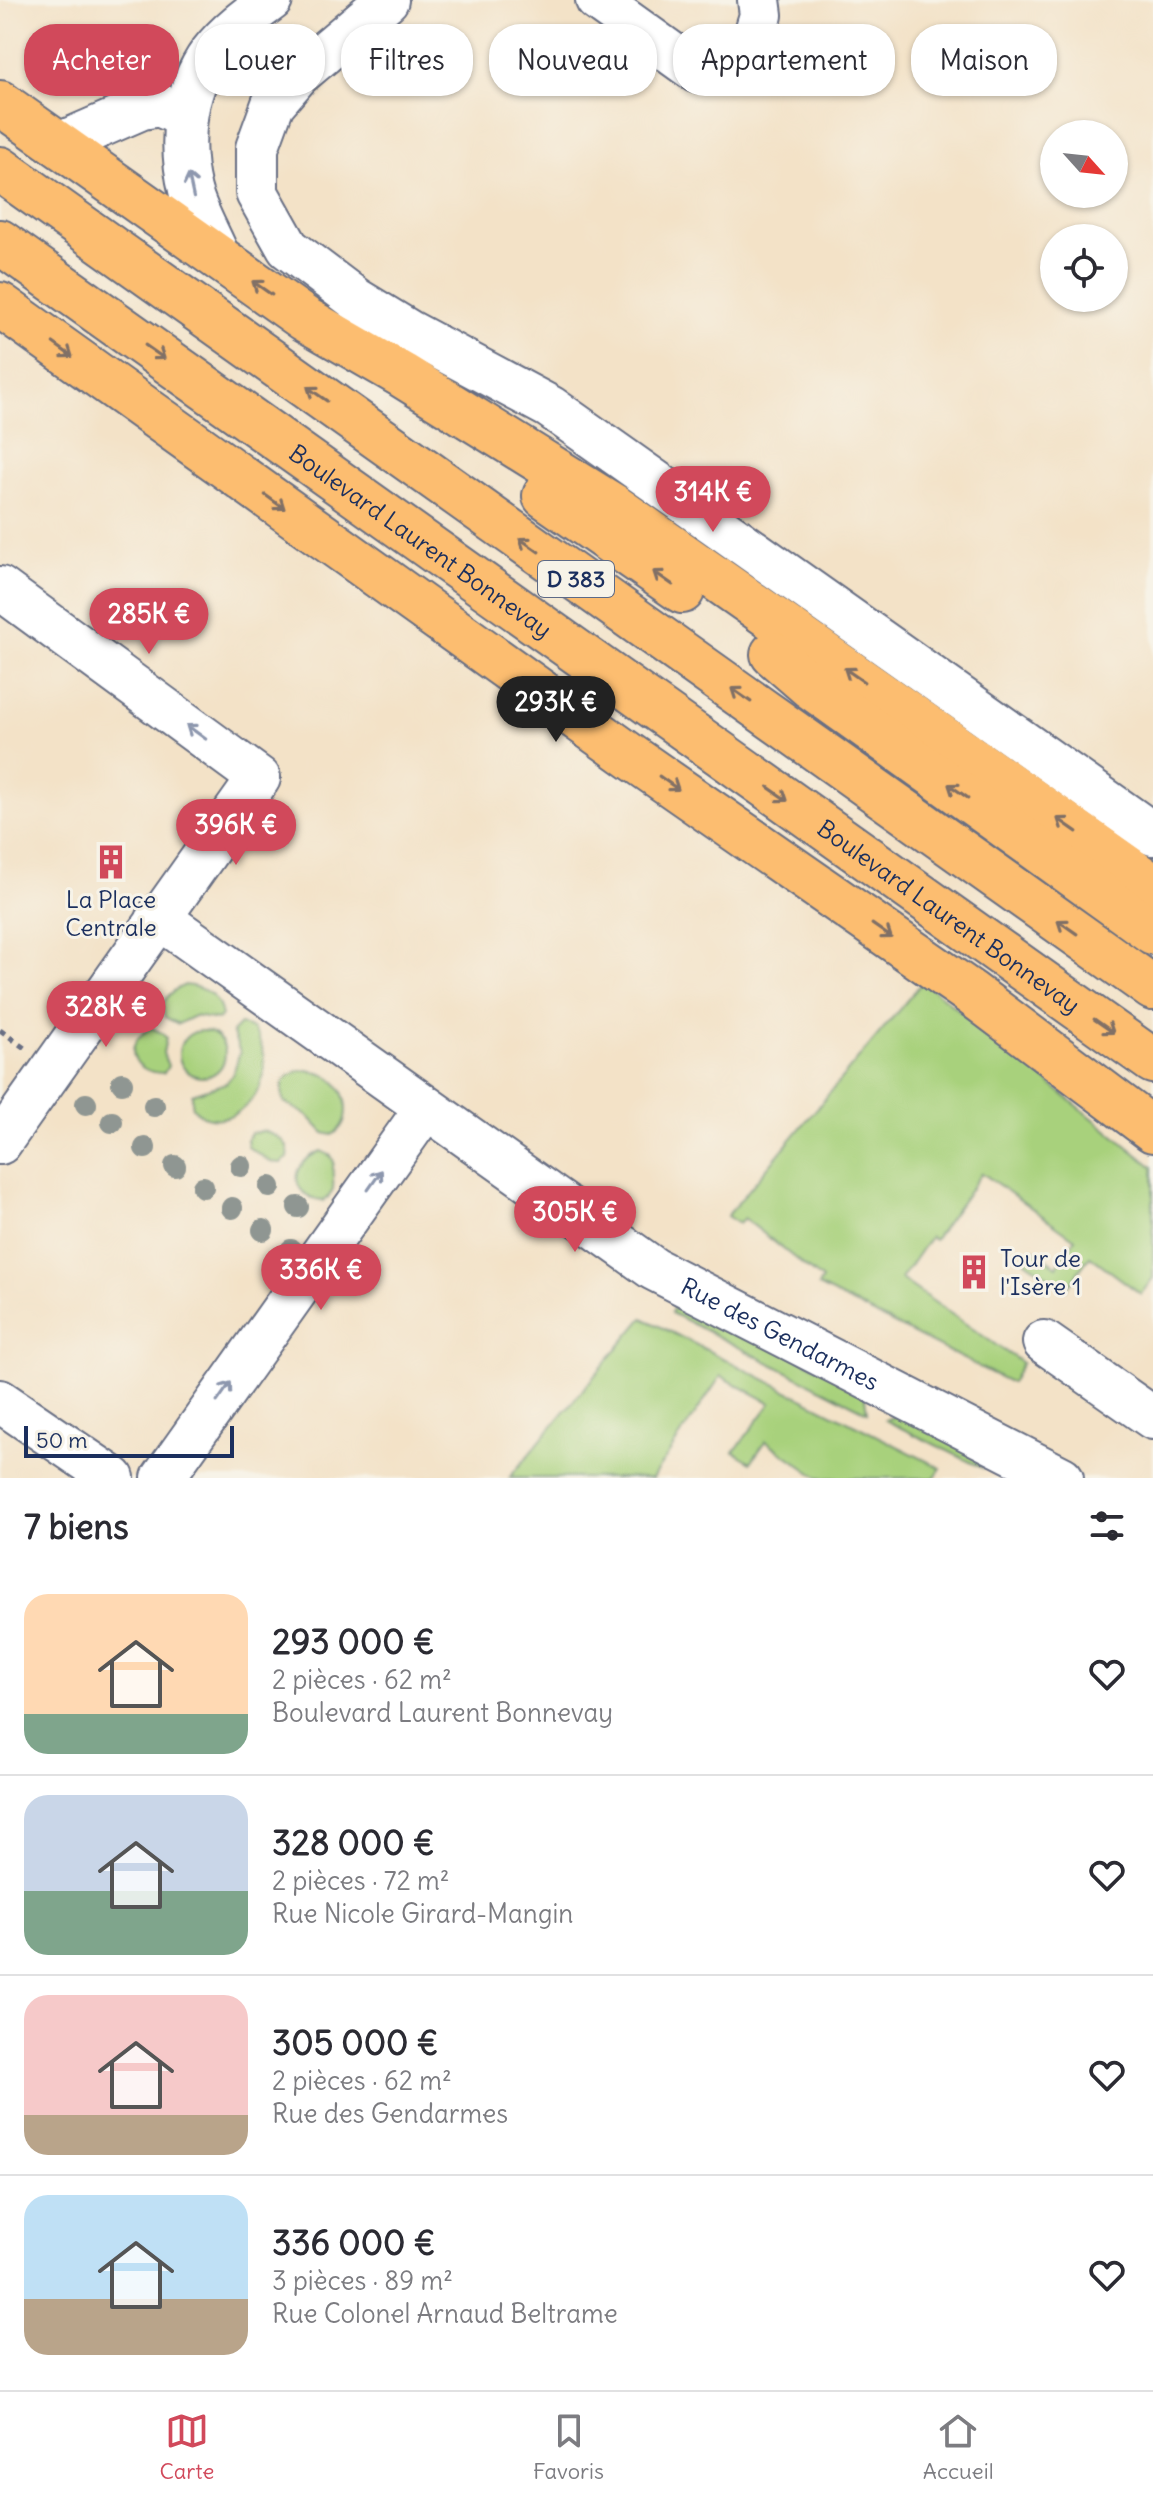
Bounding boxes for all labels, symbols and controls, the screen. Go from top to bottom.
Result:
chip: Acheter [24,24,179,96]
chip: Louer [195,24,325,96]
chip: Filtres [341,24,473,96]
chip: Nouveau [489,24,657,96]
chip: Appartement [673,24,895,96]
chip: Maison [911,24,1057,96]
north arrow [1040,120,1128,208]
map controls [1040,120,1128,312]
one-way arrow [183,174,198,199]
button: locate [1040,224,1128,312]
one-way arrow [251,280,273,296]
one-way arrow [52,342,74,358]
one-way arrow [143,344,165,360]
one-way arrow [306,386,328,402]
street label: Boulevard Laurent Bonnevay [284,437,558,644]
pin: 314K € [648,466,778,534]
text: 314K € [674,475,752,508]
one-way arrow [263,493,285,510]
one-way arrow [518,536,540,553]
road number: D 383 [538,561,614,597]
one-way arrow [652,570,674,586]
pin: 285K € [84,588,214,656]
text: 285K € [107,597,191,630]
one-way arrow [844,667,866,683]
pin: 293K € [491,676,621,744]
text: 293K € [515,685,597,718]
one-way arrow [730,687,752,703]
one-way arrow [186,723,208,740]
one-way arrow [657,775,679,791]
one-way arrow [948,783,969,800]
one-way arrow [766,786,788,802]
pin: 396K € [171,799,301,867]
text: 396K € [194,808,278,841]
street label: Boulevard Laurent Bonnevay [812,813,1086,1020]
one-way arrow [1056,817,1078,833]
building icon: La Place Centrale [92,843,130,881]
place label: La Place Centrale [65,884,157,942]
one-way arrow [1056,919,1078,935]
one-way arrow [871,923,893,939]
pin: 328K € [41,981,171,1049]
text: 328K € [65,990,147,1023]
one-way arrow [1092,1018,1114,1034]
one-way arrow [367,1169,383,1191]
pin: 305K € [510,1186,640,1254]
text: 305K € [532,1195,618,1228]
place label: Tour de l'Isère 1 [1000,1243,1082,1301]
pin: 336K € [256,1244,386,1312]
text: 336K € [279,1253,363,1286]
building icon: Tour de l'Isère 1 [955,1253,993,1291]
street label: Rue des Gendarmes [676,1271,884,1397]
one-way arrow [216,1381,232,1403]
scale bar [24,1422,234,1458]
text: 50 m [36,1426,88,1454]
icon: filters [1085,1504,1129,1548]
text: 7 biens [24,1505,129,1548]
text: 293 000 € [272,1620,435,1663]
icon: home [88,1626,184,1722]
icon: heart [1085,1652,1129,1696]
text: 2 pièces · 62 m² [272,1663,452,1696]
text: Boulevard Laurent Bonnevay [272,1696,613,1729]
text: 328 000 € [272,1821,435,1864]
icon: home [88,1827,184,1923]
icon: heart [1085,1853,1129,1897]
text: 2 pièces · 72 m² [272,1864,450,1897]
text: Rue Nicole Girard-Mangin [272,1897,573,1930]
text: 305 000 € [272,2021,438,2064]
icon: home [88,2027,184,2123]
icon: heart [1085,2053,1129,2097]
text: 2 pièces · 62 m² [272,2064,452,2097]
text: Rue des Gendarmes [272,2097,508,2130]
text: 336 000 € [272,2221,435,2264]
icon: home [88,2227,184,2323]
icon: heart [1085,2253,1129,2297]
text: 3 pièces · 89 m² [272,2264,453,2297]
text: Rue Colonel Arnaud Beltrame [272,2297,618,2330]
tab: Carte [159,2409,214,2485]
tab: Favoris [533,2409,604,2485]
tab: Accueil [923,2409,994,2485]

